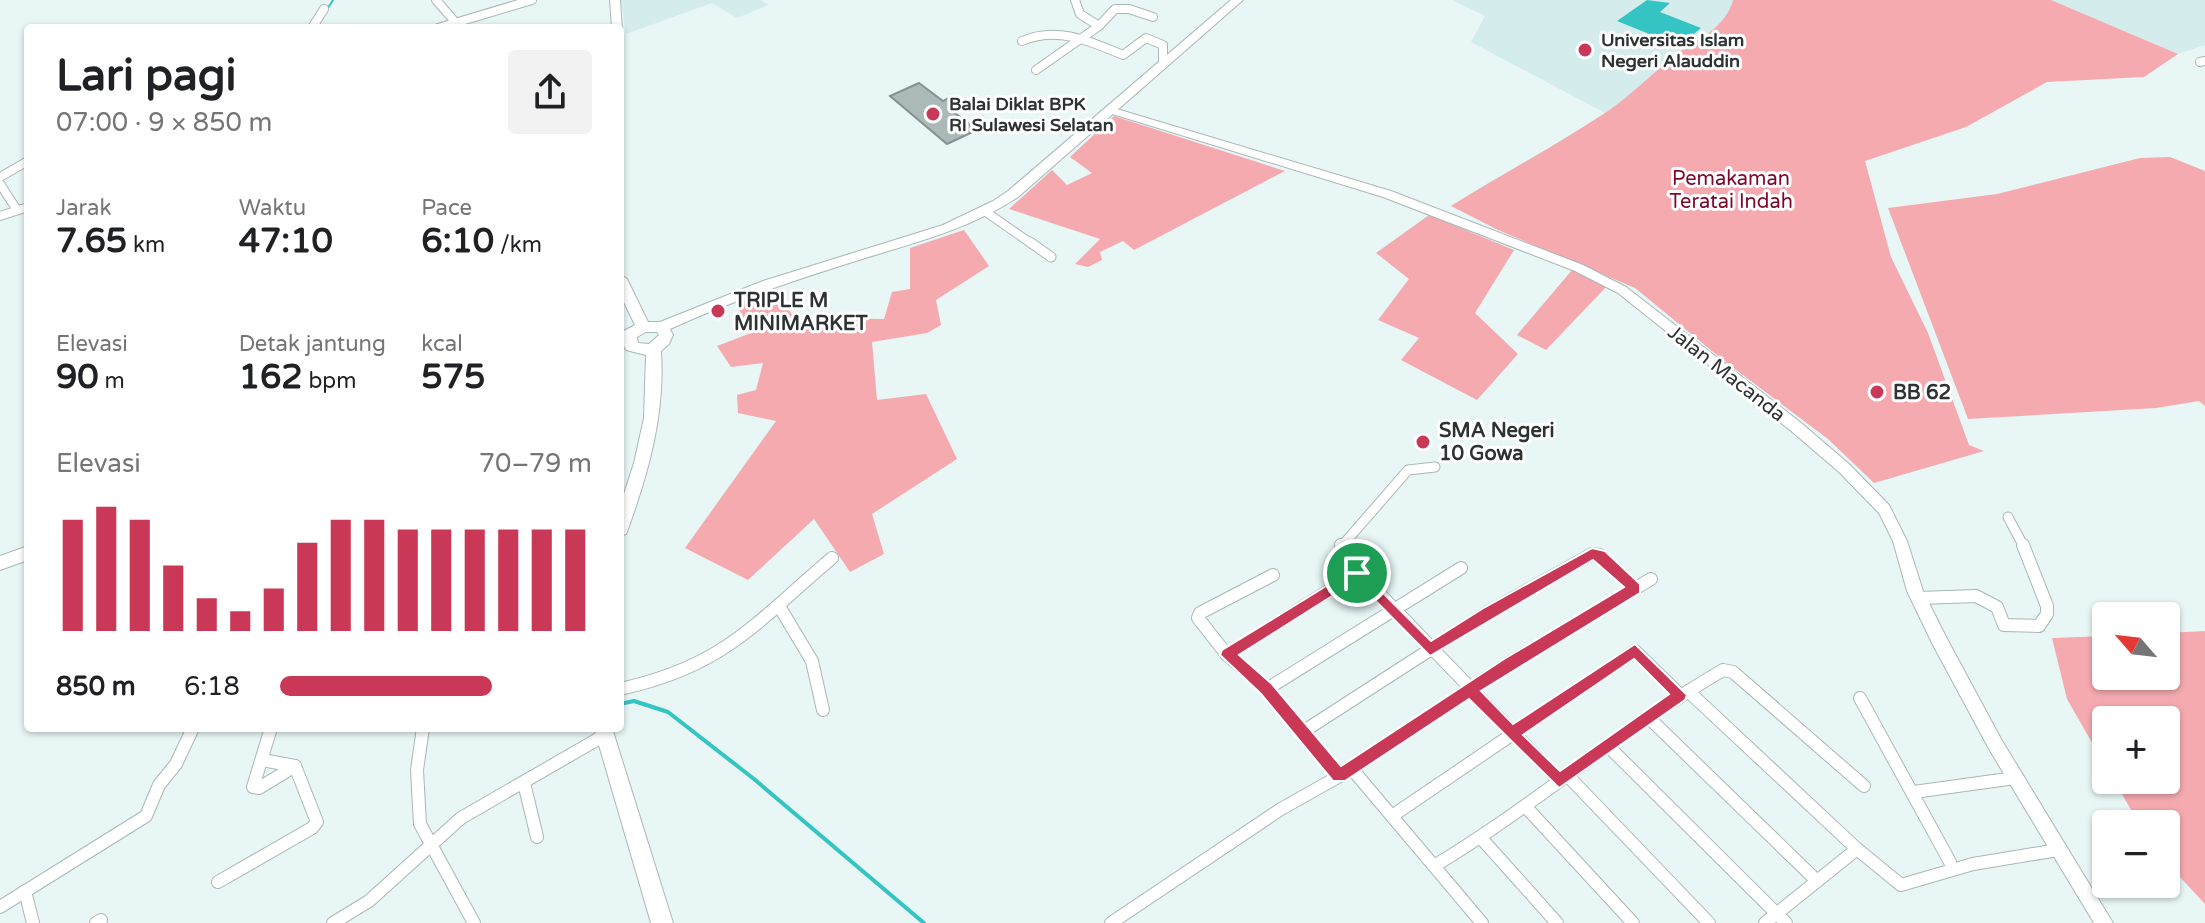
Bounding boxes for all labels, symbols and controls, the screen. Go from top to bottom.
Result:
place label: Universitas Islam Negeri Alauddin [1601,29,1744,72]
marker: Universitas Islam Negeri Alauddin [1576,41,1594,59]
text: Lari pagi [56,50,237,103]
button: share [508,50,592,134]
place label: Balai Diklat BPK RI Sulawesi Selatan [949,93,1114,136]
marker: Balai Diklat BPK RI Sulawesi Selatan [924,105,942,123]
text: 07:00 · 9 × 850 m [56,107,272,138]
park label: Pemakaman Teratai Indah [1669,167,1793,214]
text: Jarak [56,195,111,221]
text: Waktu [239,195,306,221]
text: Pace [421,195,472,221]
text: 7.65 [56,221,127,262]
text: 47:10 [239,221,333,262]
text: 6:10 [421,221,494,262]
text: km [127,232,165,258]
text: /km [494,232,542,258]
place label: TRIPLE M MINIMARKET [733,289,868,336]
marker: TRIPLE M MINIMARKET [709,302,727,320]
street label: Jalan Macanda [1663,320,1790,427]
text: Elevasi [56,331,128,357]
text: Detak jantung [239,331,386,357]
text: kcal [421,331,463,357]
text: 90 [56,357,99,398]
text: 162 [239,357,303,398]
text: 575 [421,357,485,398]
text: m [99,368,125,394]
text: bpm [303,368,356,394]
place label: BB 62 [1893,381,1951,405]
marker: BB 62 [1868,383,1886,401]
place label: SMA Negeri 10 Gowa [1439,419,1554,466]
marker: SMA Negeri 10 Gowa [1414,433,1432,451]
text: Elevasi [56,448,141,479]
text: 70–79 m [479,448,592,479]
pin [1323,539,1391,607]
icon: arrive [1335,551,1379,595]
north arrow [2092,602,2180,690]
map controls [2092,602,2180,898]
text: 850 m [56,671,136,702]
text: 6:18 [184,671,240,702]
button: + [2092,706,2180,794]
button: − [2092,810,2180,898]

